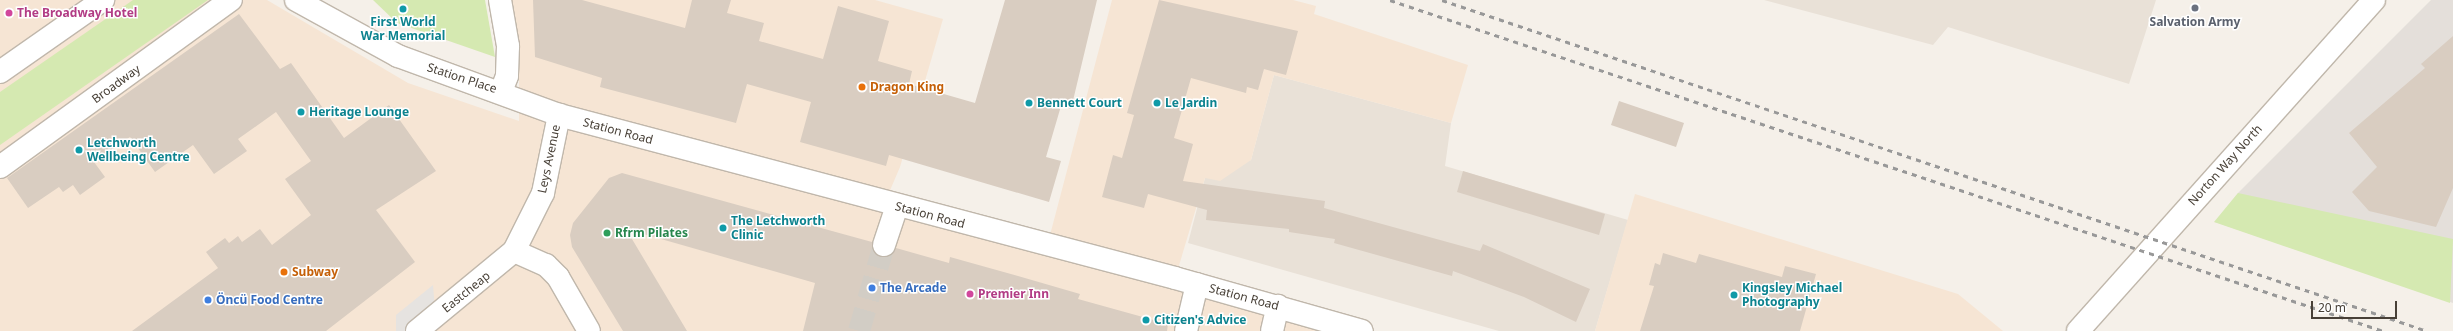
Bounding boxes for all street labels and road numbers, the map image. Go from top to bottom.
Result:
street label: Station Place [425,60,499,96]
street label: Broadway [89,62,143,106]
street label: Station Road [582,115,654,147]
street label: Norton Way North [2185,122,2265,208]
street label: Leys Avenue [535,123,563,195]
street label: Station Road [894,199,966,231]
street label: Eastcheap [439,268,493,316]
street label: Station Road [1208,281,1280,313]

